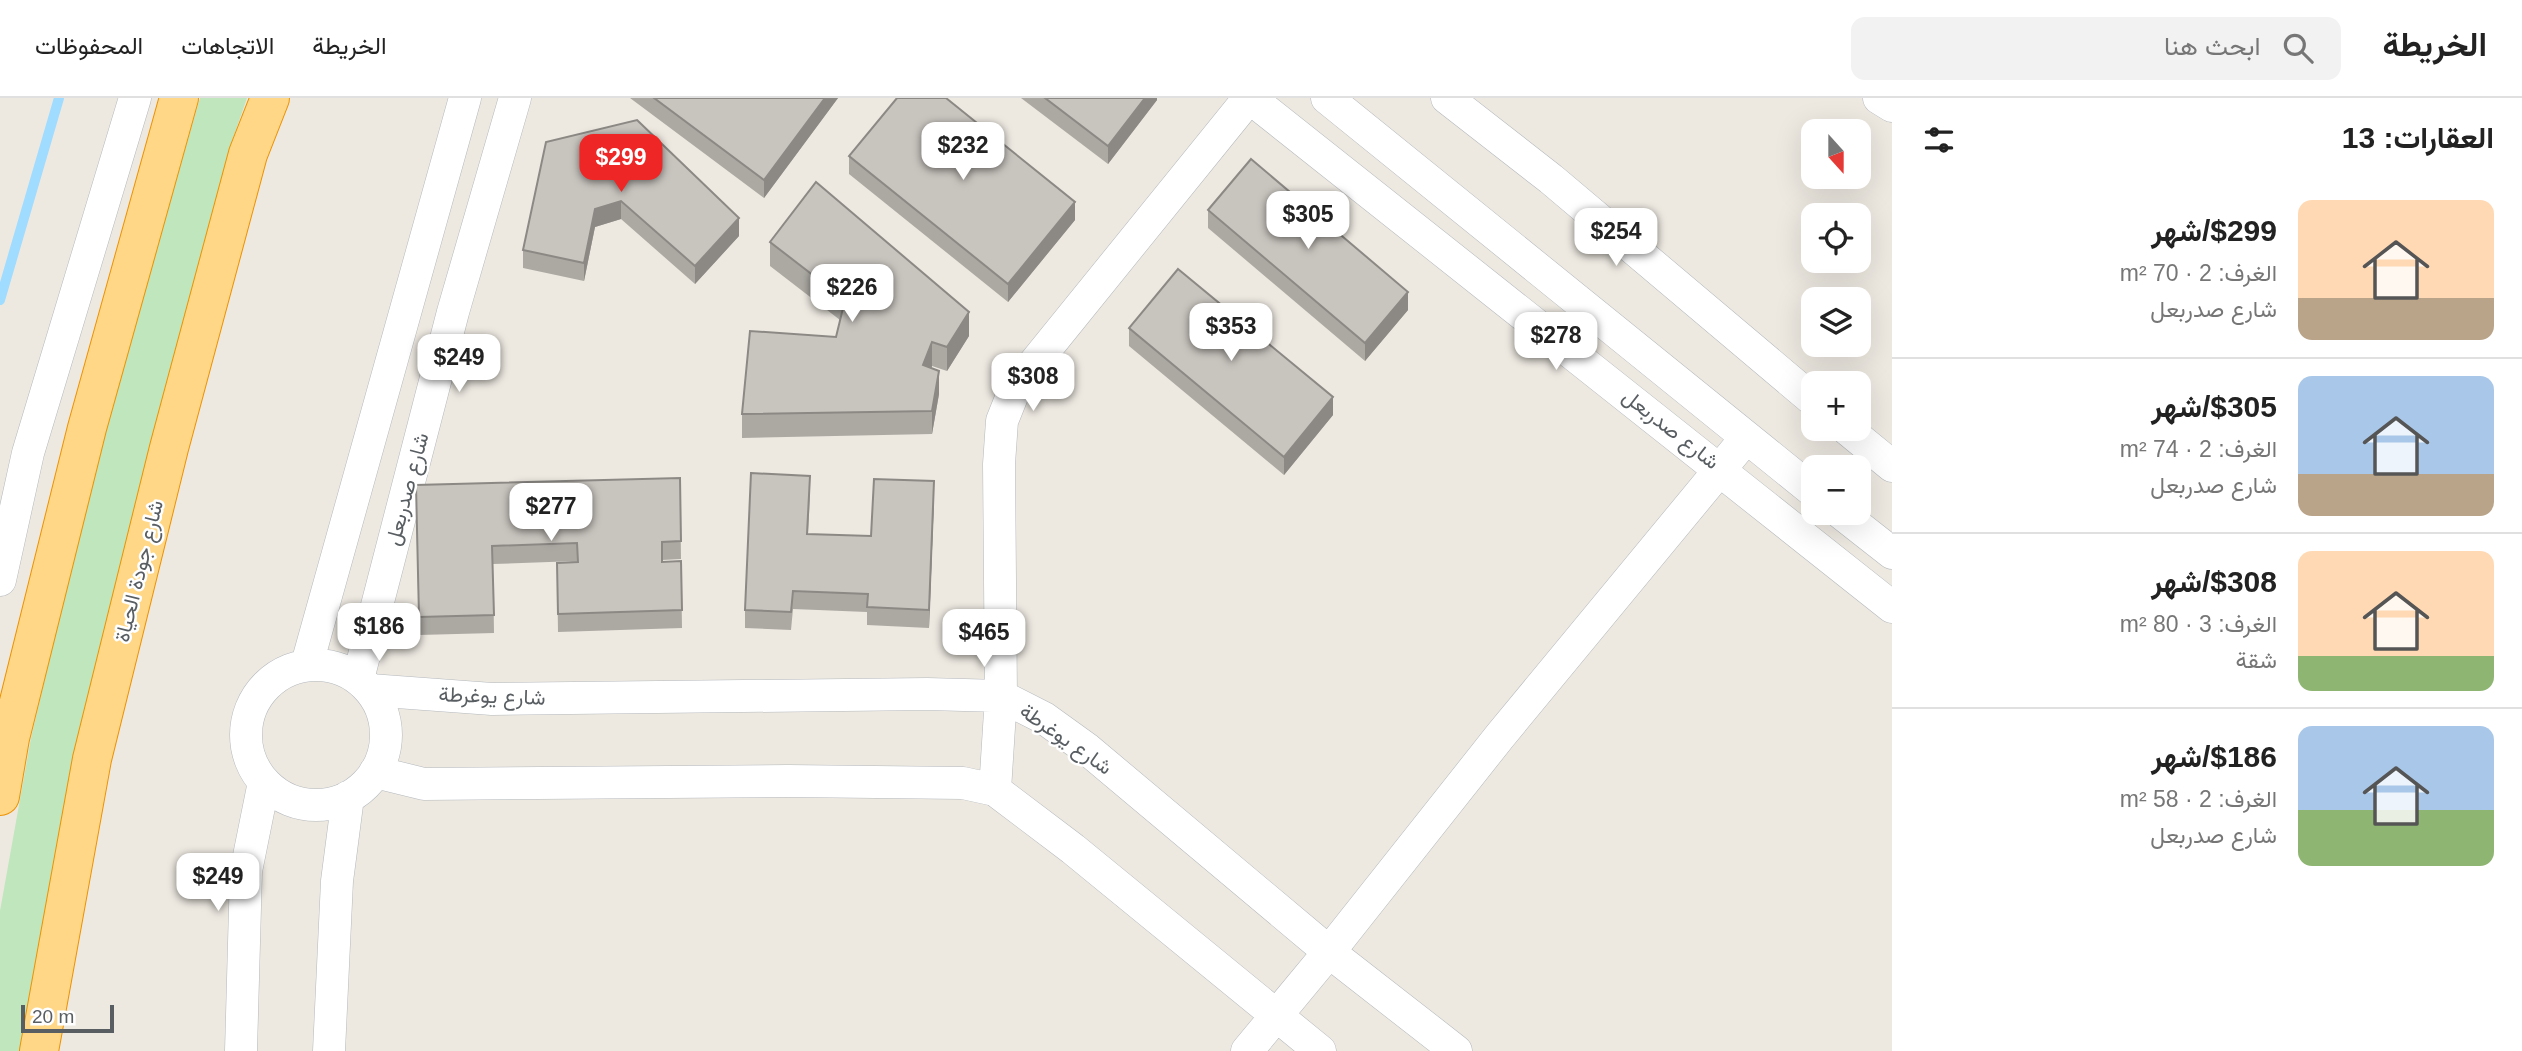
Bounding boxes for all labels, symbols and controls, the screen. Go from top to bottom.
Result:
search box [1851,17,2341,80]
text: الخريطة [2383,26,2487,63]
icon: search [2279,29,2317,67]
text: ابحث هنا [2164,31,2261,61]
text: المحفوظات [35,32,143,59]
text: الاتجاهات [181,32,274,59]
text: الخريطة [312,32,387,59]
north arrow [1801,119,1871,189]
map controls [1801,119,1871,525]
icon: filters [1920,121,1958,159]
text: العقارات: 13 [2342,121,2494,154]
pin: $232 [922,122,1004,182]
text: $232 [937,132,989,158]
pin: $299 [580,134,662,194]
text: $299 [595,144,647,170]
pin: $305 [1267,192,1349,251]
text: $305 [1282,201,1334,227]
button: locate [1801,203,1871,273]
pin: $254 [1575,208,1657,268]
text: $299/شهر [2151,214,2277,247]
text: $254 [1590,218,1642,244]
icon: home [2354,228,2438,312]
text: الغرف: 2 · 70 m² [2120,260,2277,286]
pin: $226 [811,264,893,324]
text: $226 [826,274,878,300]
button: layers [1801,287,1871,357]
text: شارع صدربعل [2150,296,2277,322]
pin: $353 [1190,303,1272,363]
text: $353 [1205,313,1257,339]
pin: $278 [1515,313,1597,372]
text: $278 [1530,322,1582,348]
pin: $249 [418,334,500,394]
text: $249 [433,344,485,370]
pin: $308 [992,354,1074,413]
text: $308 [1007,363,1059,389]
button: + [1801,371,1871,441]
street label: شارع صدربعل [1617,384,1724,476]
text: $305/شهر [2151,390,2277,423]
icon: home [2354,404,2438,488]
street label: شارع صدربعل [380,430,436,549]
text: الغرف: 2 · 74 m² [2120,436,2277,462]
button: − [1801,455,1871,525]
text: شارع صدربعل [2150,472,2277,498]
pin: $277 [510,484,592,543]
text: $277 [525,493,577,519]
street label: شارع جودة الحياة [110,498,170,645]
text: $308/شهر [2151,565,2277,598]
icon: home [2354,579,2438,663]
pin: $186 [338,603,420,663]
pin: $465 [943,610,1025,669]
text: الغرف: 3 · 80 m² [2120,611,2277,637]
text: $186 [353,613,405,639]
text: $465 [958,619,1010,645]
text: شقة [2235,647,2277,673]
street label: شارع يوغرطة [438,682,546,712]
street label: شارع يوغرطة [1014,698,1117,781]
text: $186/شهر [2151,740,2277,773]
icon: home [2354,754,2438,838]
text: الغرف: 2 · 58 m² [2120,786,2277,812]
text: شارع صدربعل [2150,822,2277,848]
pin: $249 [177,854,259,913]
text: $249 [192,863,244,889]
scale bar [21,1002,114,1034]
text: 20 m [32,1006,74,1027]

